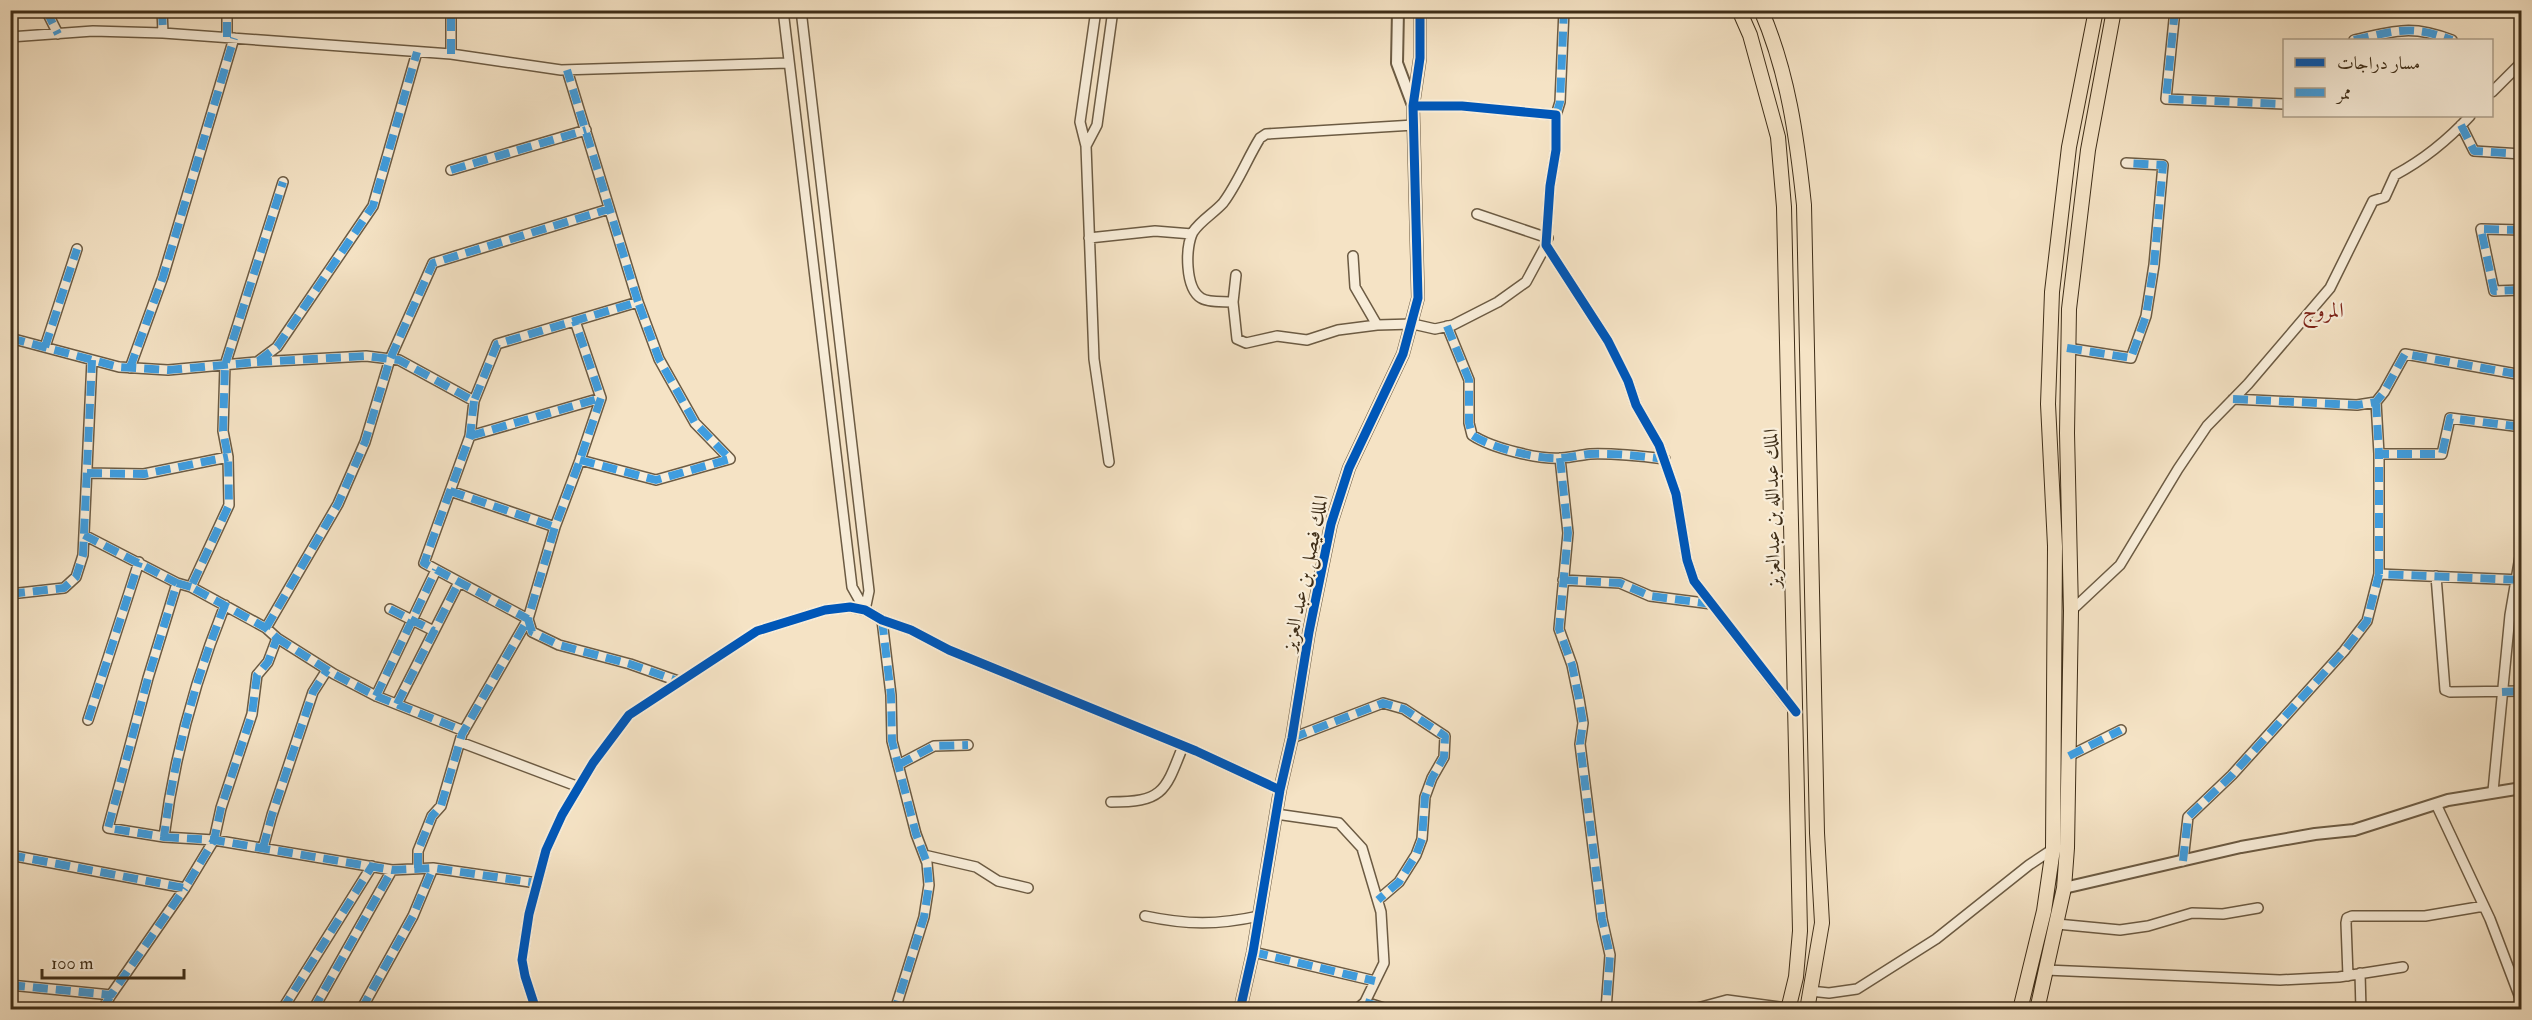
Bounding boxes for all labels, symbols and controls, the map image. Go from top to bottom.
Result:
legend [2283,39,2493,117]
text: مسار دراجات [2337,52,2420,75]
text: ممر [2335,82,2351,105]
district label: المروج [2302,297,2344,329]
street label: الملك عبدالله بن عبدالعزيز [1758,428,1786,590]
street label: الملك فيصل بن عبد العزيز [1276,493,1336,656]
scale bar [42,942,184,980]
text: 100 m [51,952,94,975]

